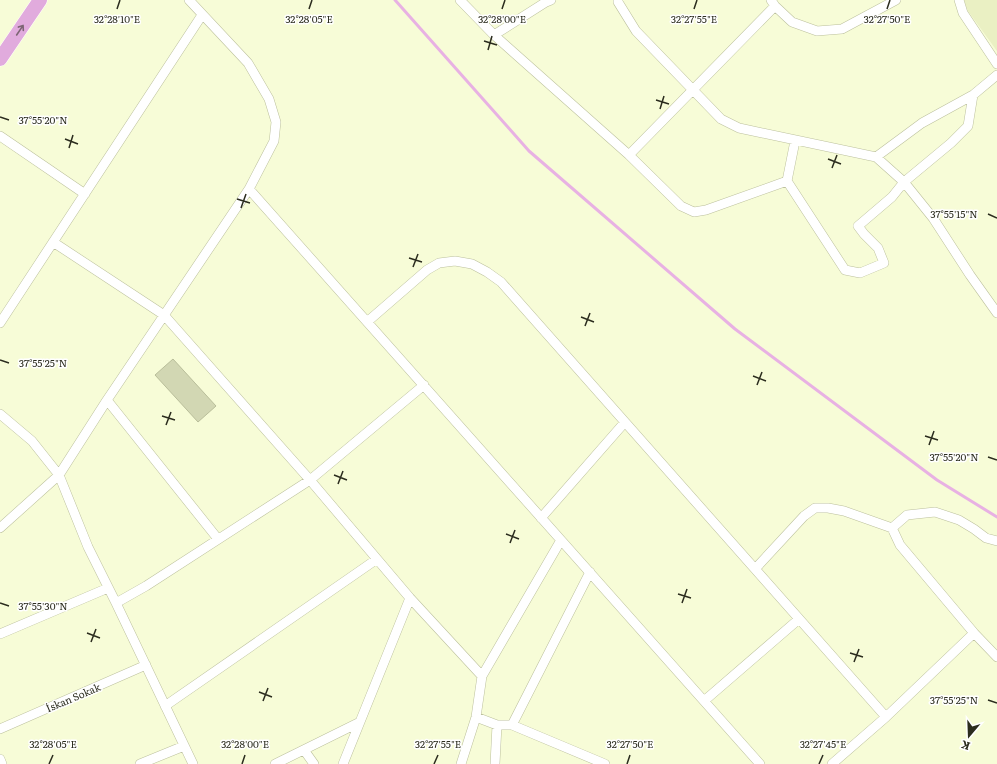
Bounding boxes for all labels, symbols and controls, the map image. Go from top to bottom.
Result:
text: 32°28'10"E [94,11,140,26]
text: 32°28'05"E [285,11,333,26]
text: 32°28'00"E [478,11,526,26]
text: 32°27'55"E [671,11,717,26]
text: 32°27'50"E [864,11,910,26]
one-way arrow [16,24,24,35]
text: 37°55'20"N [18,112,68,127]
text: 37°55'15"N [930,206,978,221]
text: 37°55'25"N [19,355,67,370]
text: 37°55'20"N [929,449,979,464]
text: 37°55'30"N [18,598,68,613]
street label: İskan Sokak [43,678,103,715]
text: 37°55'25"N [930,692,978,707]
north arrow [949,716,989,756]
text: 32°28'05"E [29,736,77,751]
text: 32°28'00"E [221,736,269,751]
text: 32°27'55"E [415,736,461,751]
text: 32°27'50"E [607,736,653,751]
text: 32°27'45"E [800,736,846,751]
text: K [958,737,972,755]

